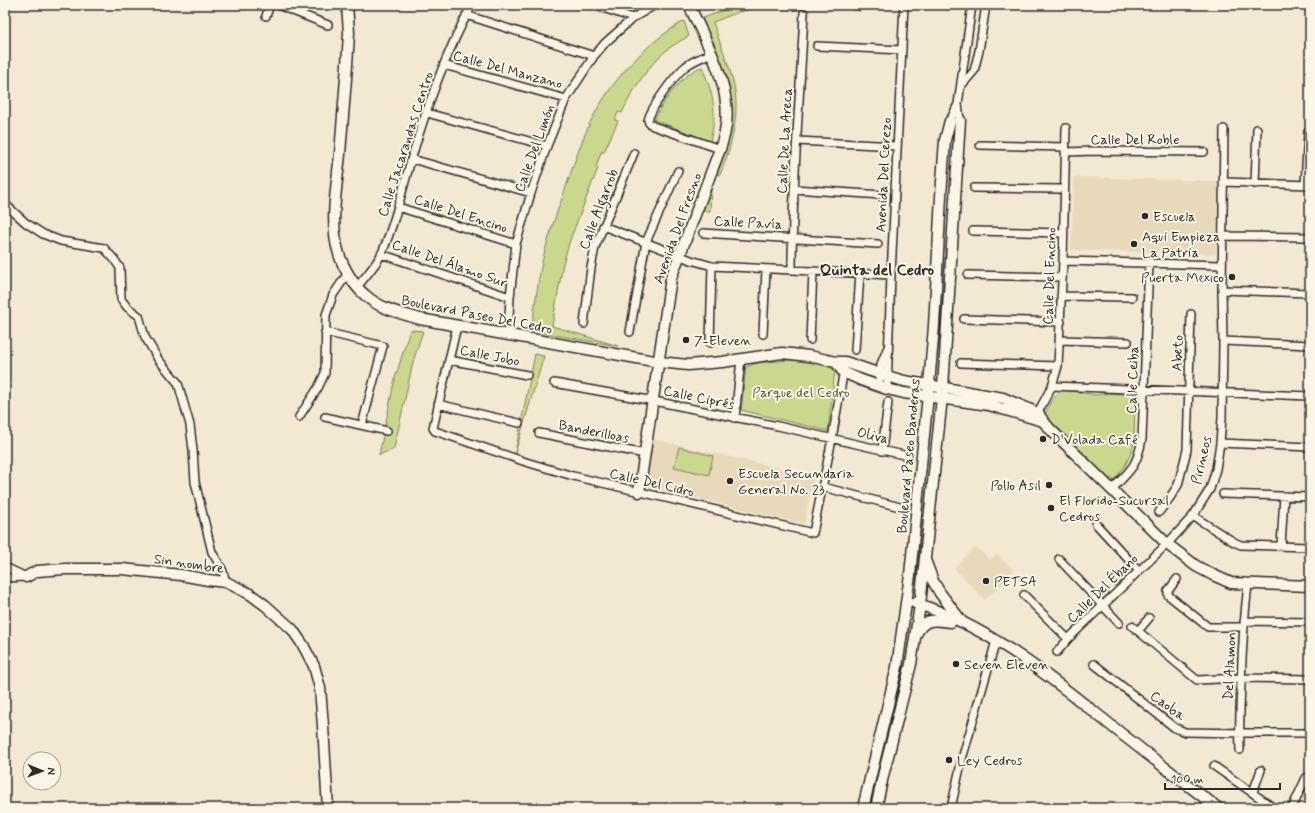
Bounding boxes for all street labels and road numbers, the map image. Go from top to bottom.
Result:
street label: Calle Del Manzano [451,47,564,93]
street label: Calle Jacarandas Centro [374,70,438,219]
street label: Calle De La Areca [773,88,797,194]
street label: Calle Del Limón [511,102,559,195]
street label: Avenida Del Cerezo [872,117,896,233]
street label: Calle Del Roble [1091,131,1179,149]
street label: Calle Algarrob [575,166,624,253]
street label: Avenida Del Fresno [650,170,706,286]
street label: Calle Del Encino [412,190,510,238]
street label: Calle Pavía [713,212,783,234]
street label: Calle Del Encino [1039,227,1061,325]
street label: Calle Del Álamo Sur [389,236,510,292]
street label: Boulevard Paseo Del Cedro [400,292,554,338]
street label: Abeto [1168,334,1188,372]
street label: Calle Jobo [458,341,521,371]
street label: Calle Ceiba [1123,346,1143,414]
street label: Boulevard Paseo Banderas [893,378,925,534]
street label: Calle Ciprés [662,382,736,414]
street label: Banderilloas [557,416,631,448]
street label: Oliva [855,424,890,448]
street label: Pirineos [1188,434,1216,486]
street label: Calle Del Cidro [608,464,696,501]
street label: Sin nombre [153,550,225,578]
street label: Calle Del Ébano [1063,550,1142,627]
street label: Del Alamon [1219,632,1241,701]
street label: Caoba [1146,687,1189,725]

